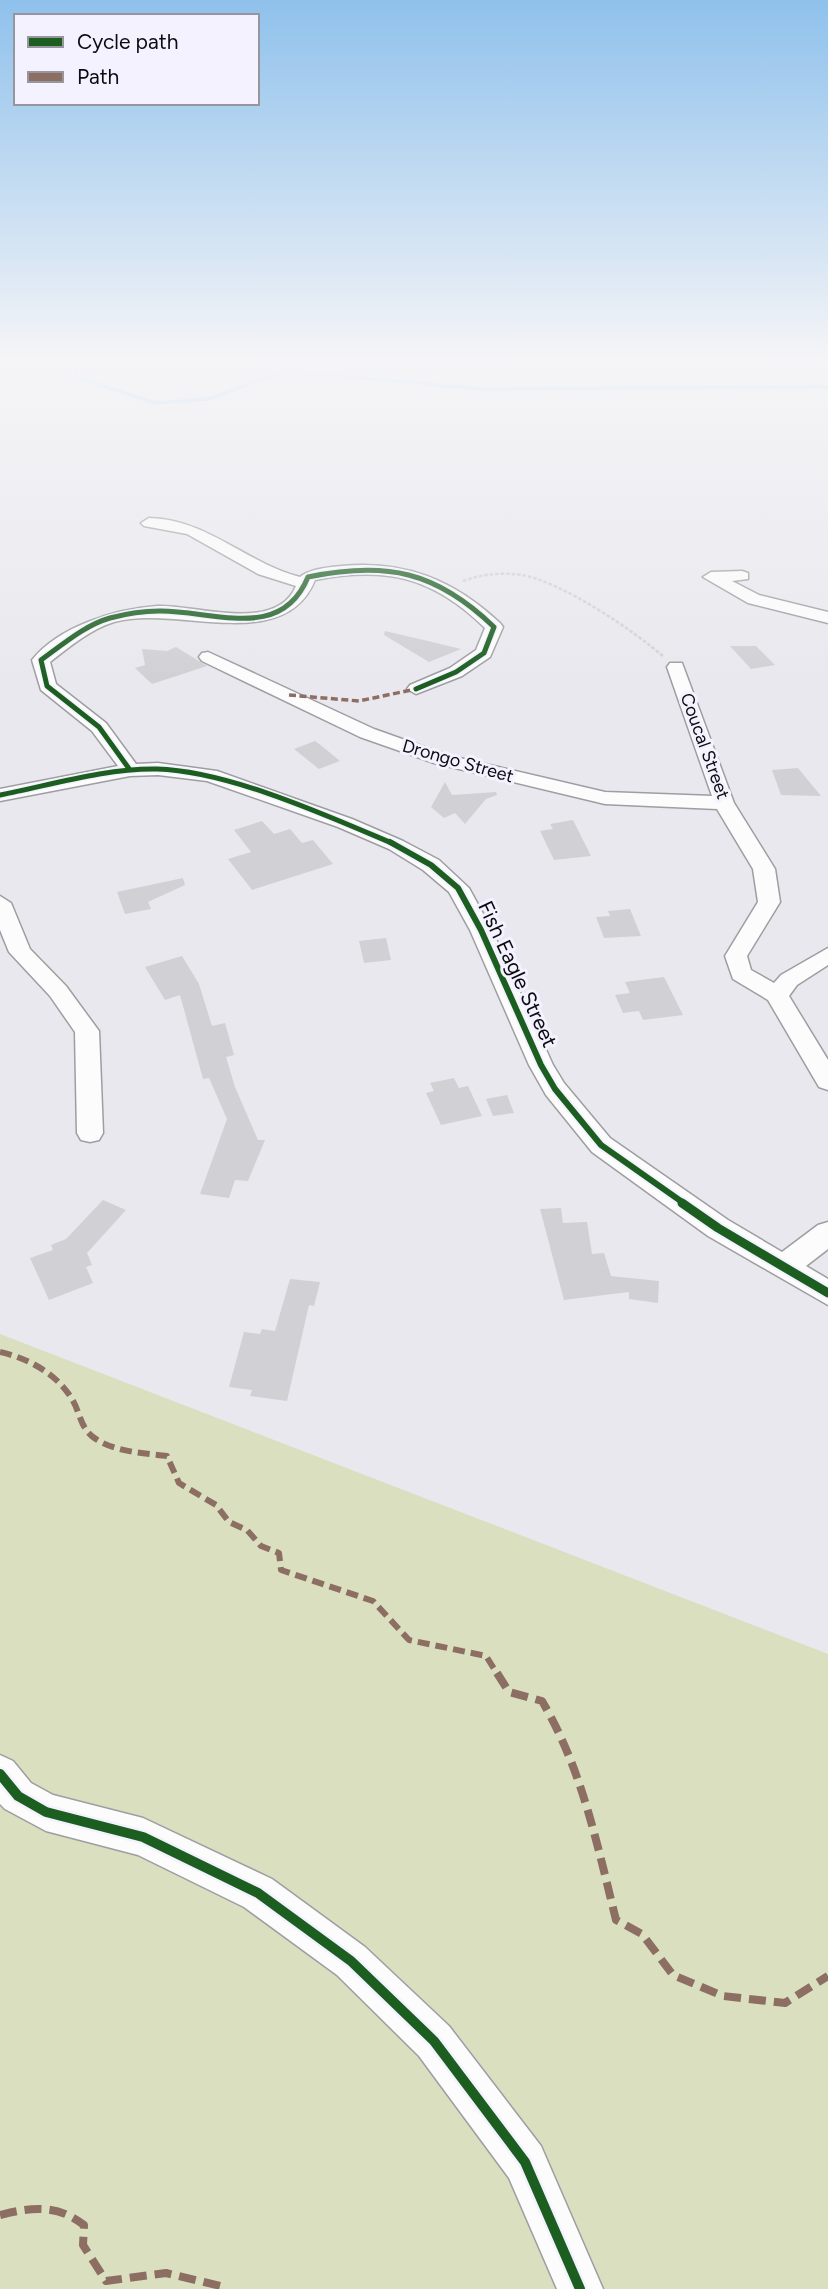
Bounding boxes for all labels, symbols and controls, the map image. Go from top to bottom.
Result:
legend [14,14,259,105]
text: Cycle path [77,29,178,54]
text: Path [77,64,119,89]
street label: Coucal Street [676,690,734,802]
street label: Drongo Street [400,735,516,787]
street label: Fish Eagle Street [473,897,563,1051]

